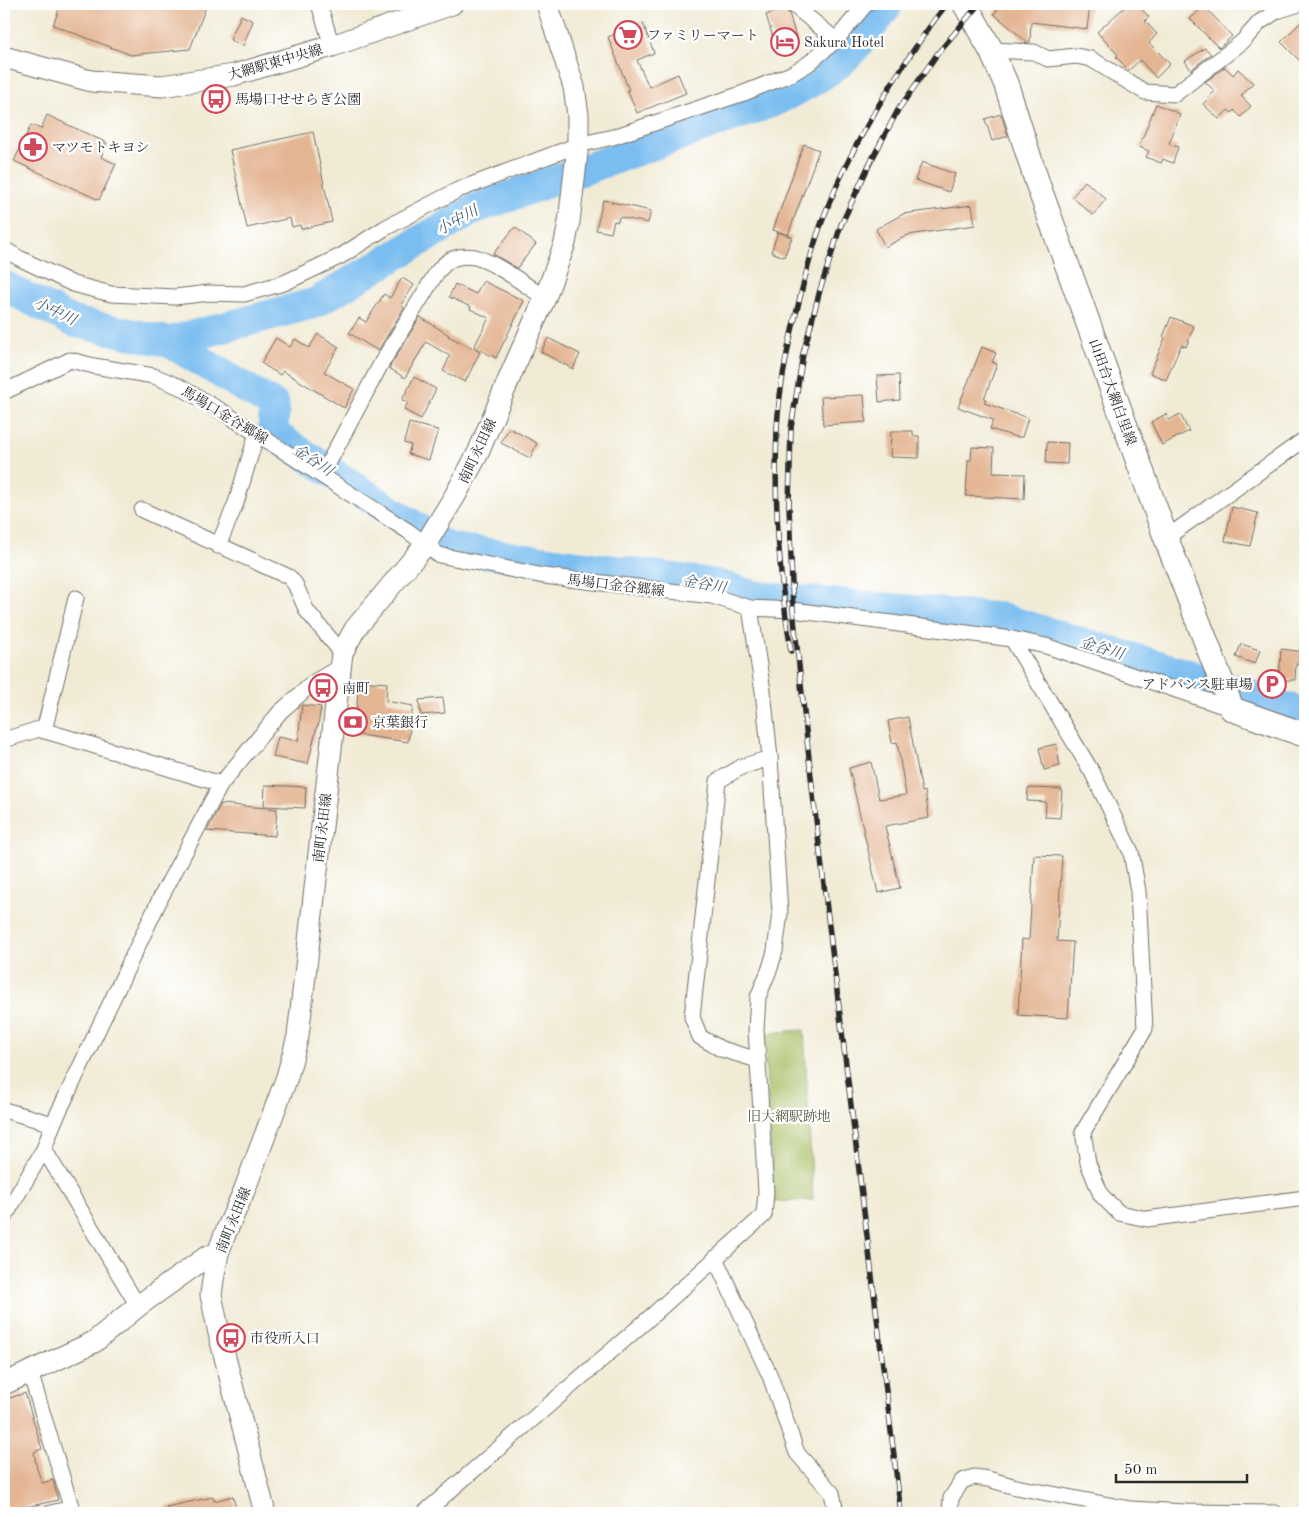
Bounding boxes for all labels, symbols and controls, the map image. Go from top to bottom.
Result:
supermarket icon: ファミリーマート [613,20,643,50]
hotel icon: Sakura Hotel [770,27,800,57]
place label: ファミリーマート [647,29,759,43]
place label: Sakura Hotel [804,36,884,50]
street label: 大網駅東中央線 [226,42,324,83]
bus stop icon: 馬場口せせらぎ公園 [201,84,231,114]
place label: 馬場口せせらぎ公園 [235,92,361,107]
pharmacy icon: マツモトキヨシ [18,132,48,162]
place label: マツモトキヨシ [52,141,150,155]
water label: 小中川 [433,201,483,239]
water label: 小中川 [31,294,81,330]
street label: 山田台大網白里線 [1086,337,1140,447]
street label: 馬場口金谷郷線 [179,384,271,447]
street label: 南町永田線 [456,416,499,486]
water label: 金谷川 [289,441,338,481]
street label: 馬場口金谷郷線 [566,572,665,599]
water label: 金谷川 [680,572,730,597]
water label: 金谷川 [1078,634,1128,664]
parking icon: アドバンス駐車場 [1257,669,1287,699]
bus stop icon: 南町 [308,673,338,703]
place label: アドバンス駐車場 [1142,677,1253,692]
place label: 南町 [342,681,370,696]
bank icon: 京葉銀行 [338,707,368,737]
place label: 京葉銀行 [372,715,428,730]
street label: 南町永田線 [311,792,334,864]
park label: 旧大網駅跡地 [747,1109,831,1124]
street label: 南町永田線 [213,1185,254,1255]
bus stop icon: 市役所入口 [216,1323,246,1353]
place label: 市役所入口 [250,1331,320,1346]
scale bar [1116,1452,1248,1484]
text: 50 m [1124,1463,1158,1478]

